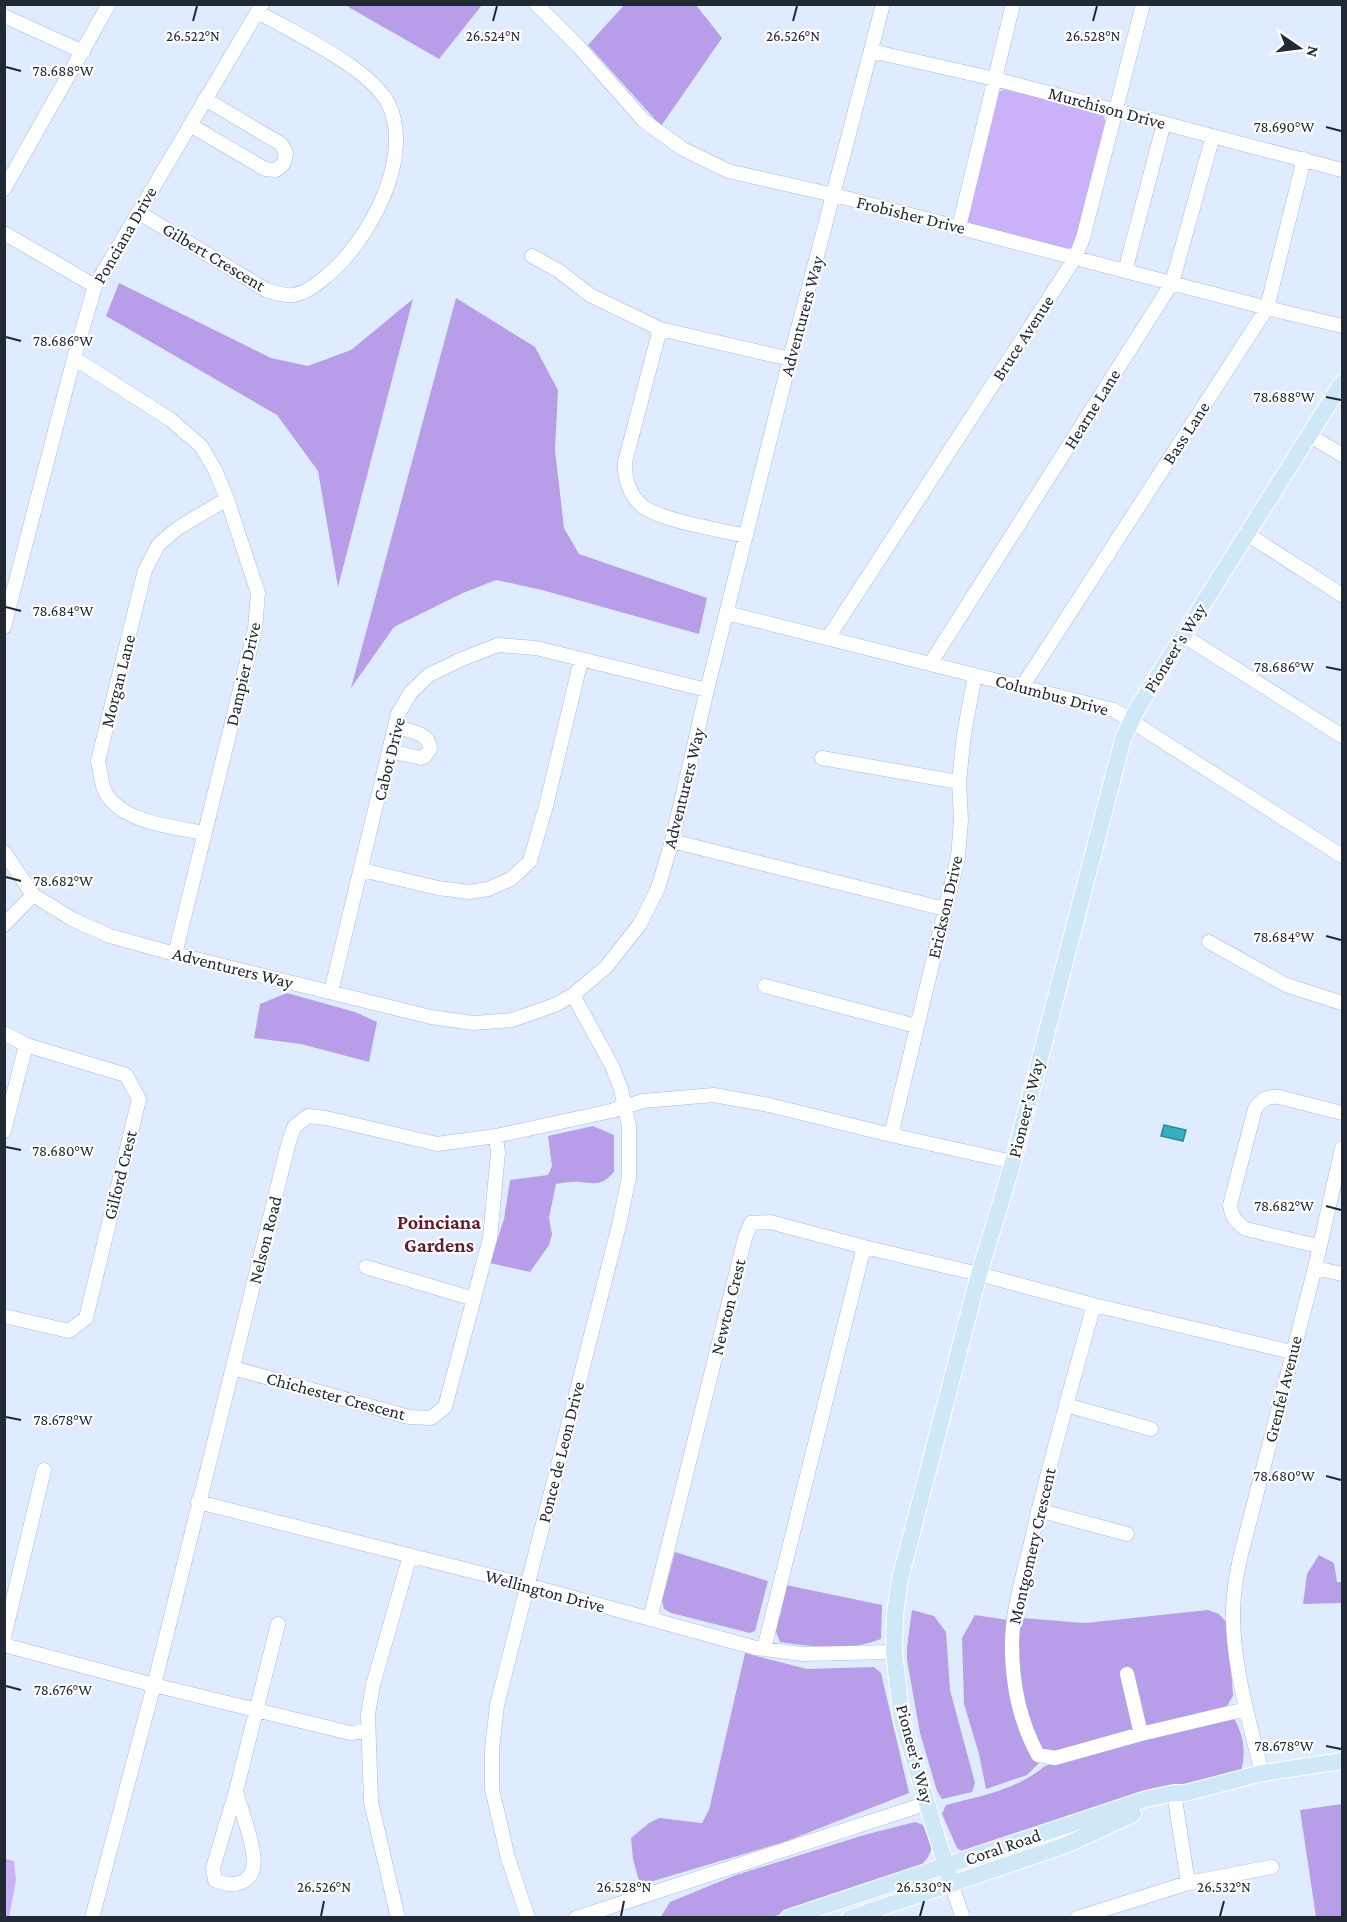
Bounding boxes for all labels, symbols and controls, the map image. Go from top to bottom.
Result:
north arrow [1269,18,1329,78]
text: 26.522°N [166,28,220,44]
text: 26.524°N [466,28,520,44]
text: 26.526°N [766,28,820,44]
text: 26.528°N [1066,28,1121,44]
text: N [1303,44,1323,59]
text: 78.688°W [33,63,94,79]
street label: Murchison Drive [1046,83,1168,133]
text: 78.690°W [1254,119,1315,135]
street label: Ponciana Drive [89,183,161,287]
street label: Frobisher Drive [855,192,967,238]
street label: Gilbert Crescent [159,218,270,296]
street label: Adventurers Way [776,253,828,378]
street label: Bruce Avenue [988,292,1058,384]
text: 78.686°W [33,333,93,349]
street label: Hearne Lane [1060,365,1124,453]
text: 78.688°W [1254,389,1315,405]
street label: Bass Lane [1158,398,1214,468]
street label: Pioneer's Way [1140,599,1211,696]
text: 78.684°W [33,603,93,619]
street label: Dampier Drive [221,620,265,728]
street label: Morgan Lane [97,632,139,729]
text: 78.686°W [1254,659,1314,675]
street label: Columbus Drive [993,670,1111,720]
street label: Cabot Drive [369,715,409,803]
street label: Adventurers Way [659,725,709,850]
street label: Erickson Drive [923,854,967,960]
text: 78.682°W [33,873,93,889]
text: 78.684°W [1254,929,1314,945]
street label: Adventurers Way [171,943,296,993]
street label: Pioneer's Way [1004,1056,1048,1160]
street label: Gilford Crest [99,1127,141,1222]
text: 78.680°W [32,1143,94,1159]
street label: Nelson Road [244,1193,286,1286]
text: 78.682°W [1254,1198,1314,1214]
district label: Poinciana Gardens [397,1211,481,1256]
street label: Newton Crest [706,1256,750,1357]
street label: Grenfel Avenue [1260,1333,1306,1444]
street label: Chichester Crescent [264,1368,409,1424]
street label: Ponce de Leon Drive [534,1379,588,1525]
text: 78.678°W [33,1412,93,1428]
street label: Montgomery Crescent [1004,1465,1060,1626]
text: 78.680°W [1253,1468,1315,1484]
street label: Wellington Drive [483,1565,607,1617]
text: 78.676°W [34,1682,92,1698]
street label: Pioneer's Way [892,1702,938,1806]
text: 78.678°W [1254,1738,1314,1754]
street label: Coral Road [963,1825,1044,1869]
text: 26.526°N [297,1879,351,1895]
text: 26.528°N [597,1879,652,1895]
text: 26.530°N [896,1879,952,1895]
text: 26.532°N [1197,1879,1251,1895]

